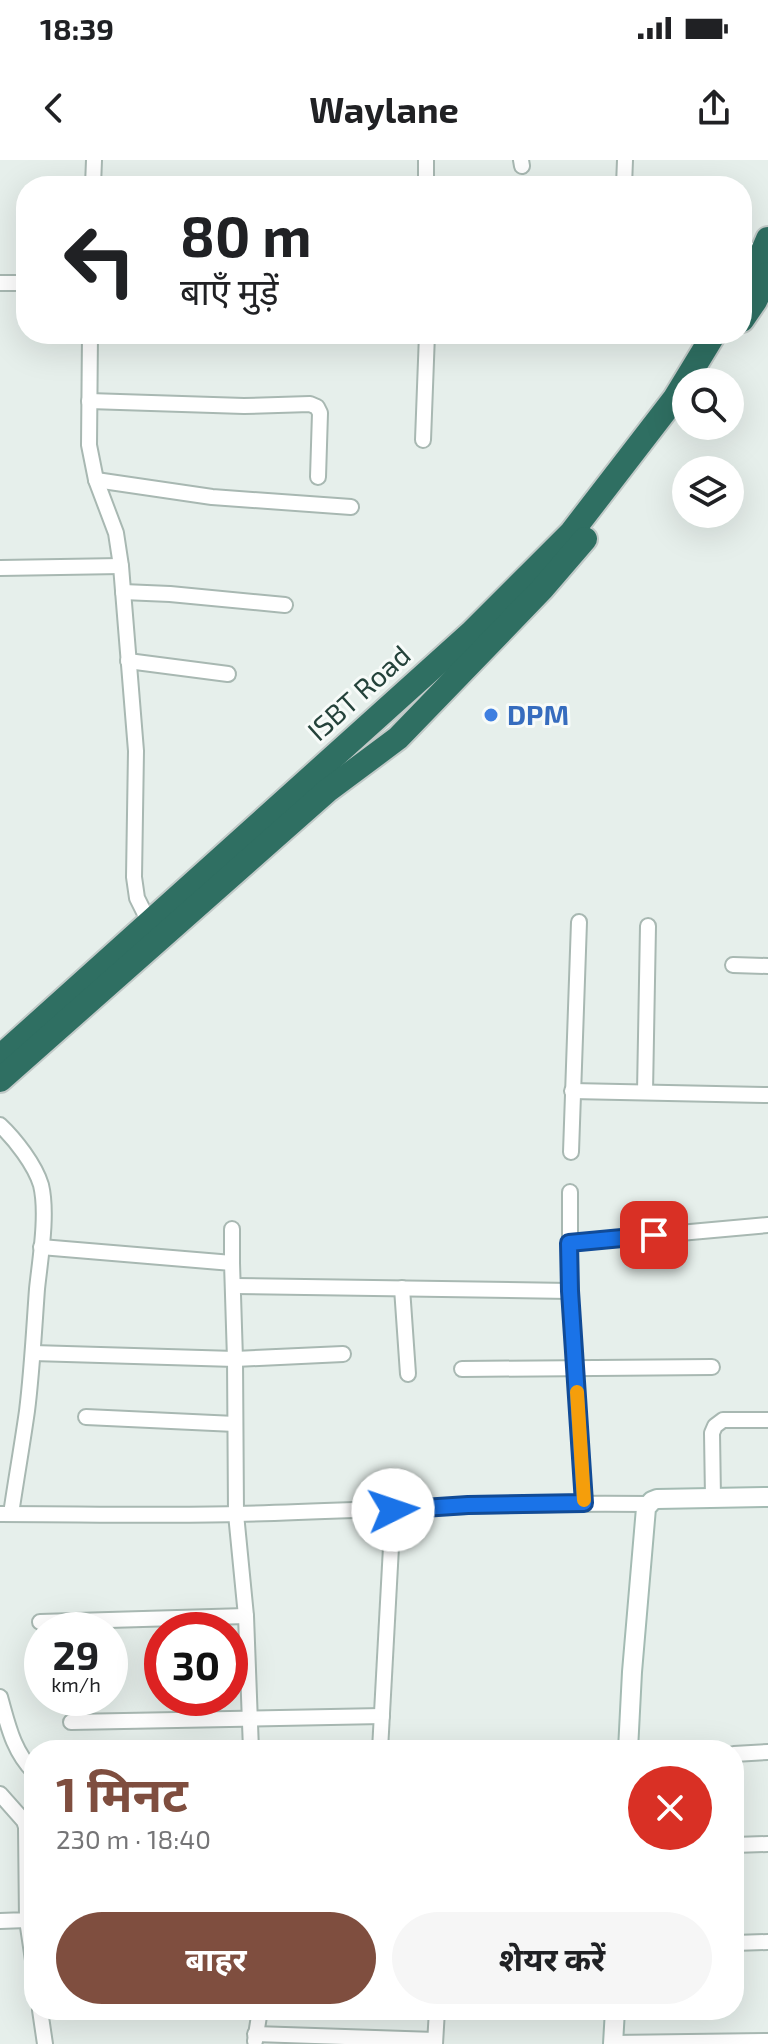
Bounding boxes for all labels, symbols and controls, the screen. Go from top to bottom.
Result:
text: 18:39 [40,10,114,46]
icon: back [32,86,76,130]
icon: share [692,86,736,130]
text: Waylane [309,87,459,130]
text: 80 m [180,201,312,268]
icon: left [48,208,152,312]
text: बाएँ मुड़ें [180,269,279,312]
map controls [672,368,744,528]
button: search [672,368,744,440]
button: layers [672,456,744,528]
street label: ISBT Road [300,637,417,747]
place label: DPM [507,697,569,731]
marker: DPM [482,706,500,724]
pin [620,1201,688,1269]
icon: arrive [632,1213,676,1257]
position arrow [351,1468,435,1552]
speed limit sign: 30 [144,1612,248,1716]
text: 29 [53,1630,99,1678]
text: km/h [51,1672,101,1696]
text: 1 मिनट [56,1764,188,1822]
button: close [628,1766,712,1850]
text: 230 m · 18:40 [56,1823,211,1854]
button: बाहर [56,1912,376,2004]
button: शेयर करें [392,1912,712,2004]

